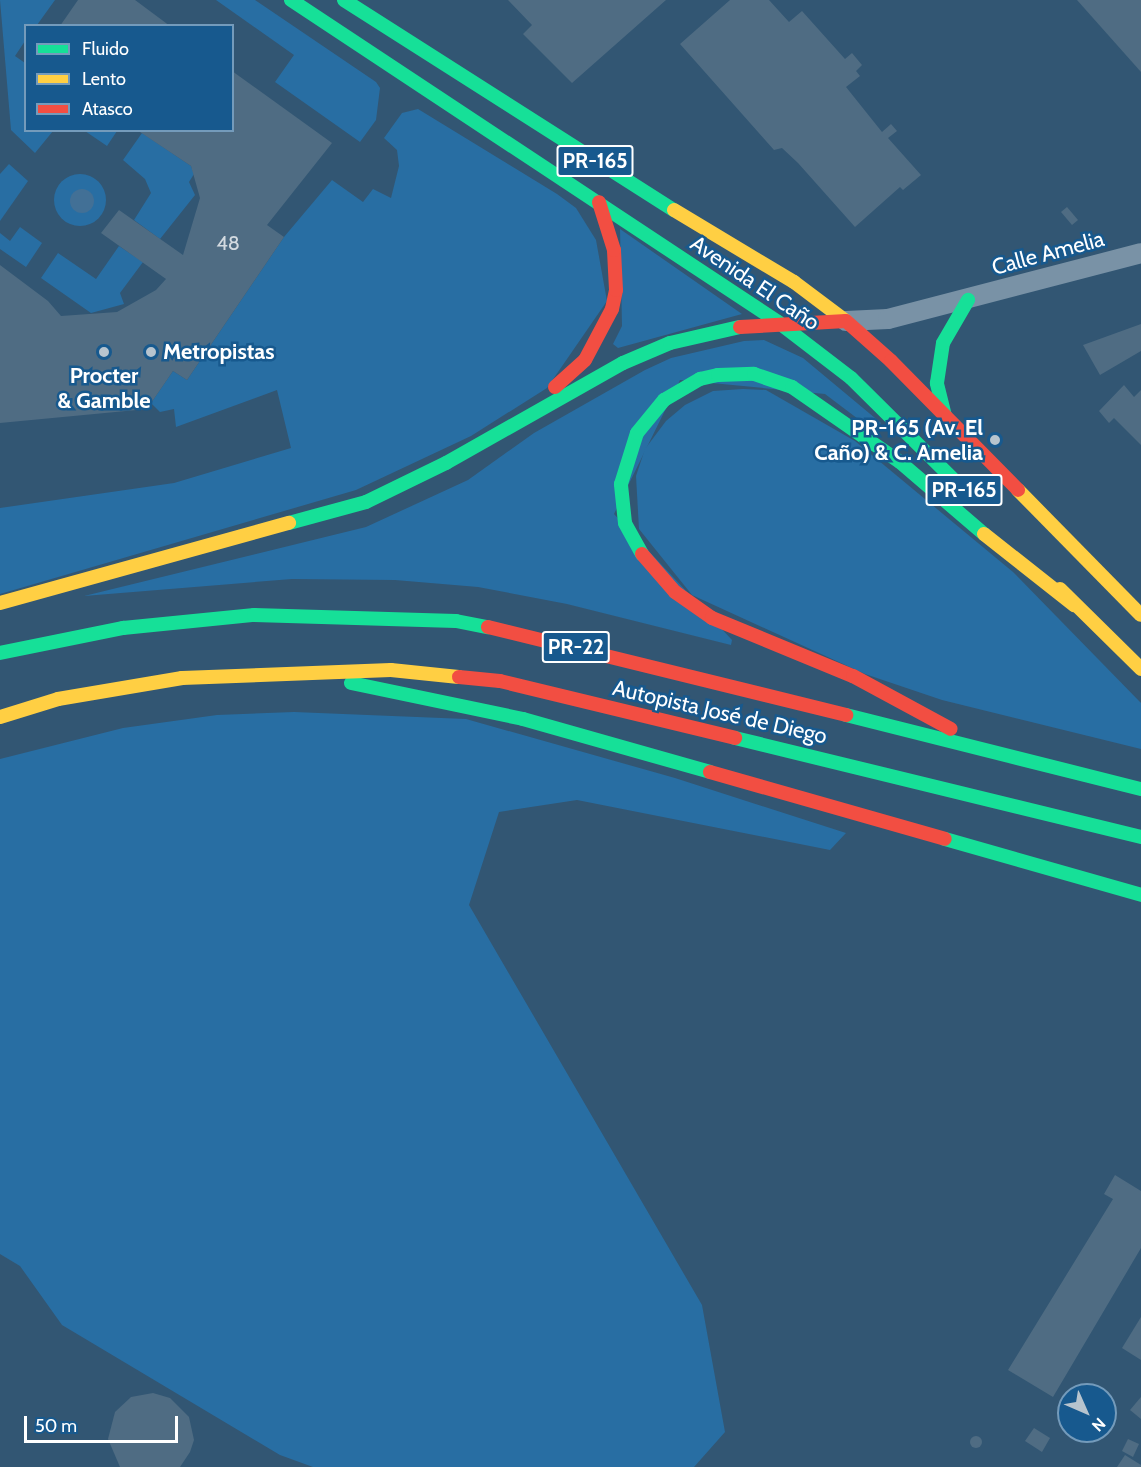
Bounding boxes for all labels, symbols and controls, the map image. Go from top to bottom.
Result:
legend [24,24,234,132]
text: Fluido [82,38,129,60]
text: Lento [82,68,126,90]
text: Atasco [82,98,133,120]
road number: PR-165 [556,143,634,179]
street label: Calle Amelia [989,225,1107,281]
street label: Avenida El Caño [685,230,825,336]
house number: 48 [216,231,240,255]
place label: Metropistas [163,339,275,365]
marker: Procter & Gamble [97,345,111,359]
marker: Metropistas [144,345,158,359]
place label: Procter & Gamble [58,362,150,414]
place label: PR-165 (Av. El Caño) & C. Amelia [814,414,983,466]
marker: PR-165 (Av. El Caño) & C. Amelia [988,433,1002,447]
road number: PR-165 [925,472,1003,508]
road number: PR-22 [542,629,610,665]
street label: Autopista José de Diego [610,674,830,750]
north arrow [1057,1383,1117,1443]
scale bar [27,1404,182,1442]
text: N [1088,1414,1109,1435]
text: 50 m [35,1415,77,1437]

